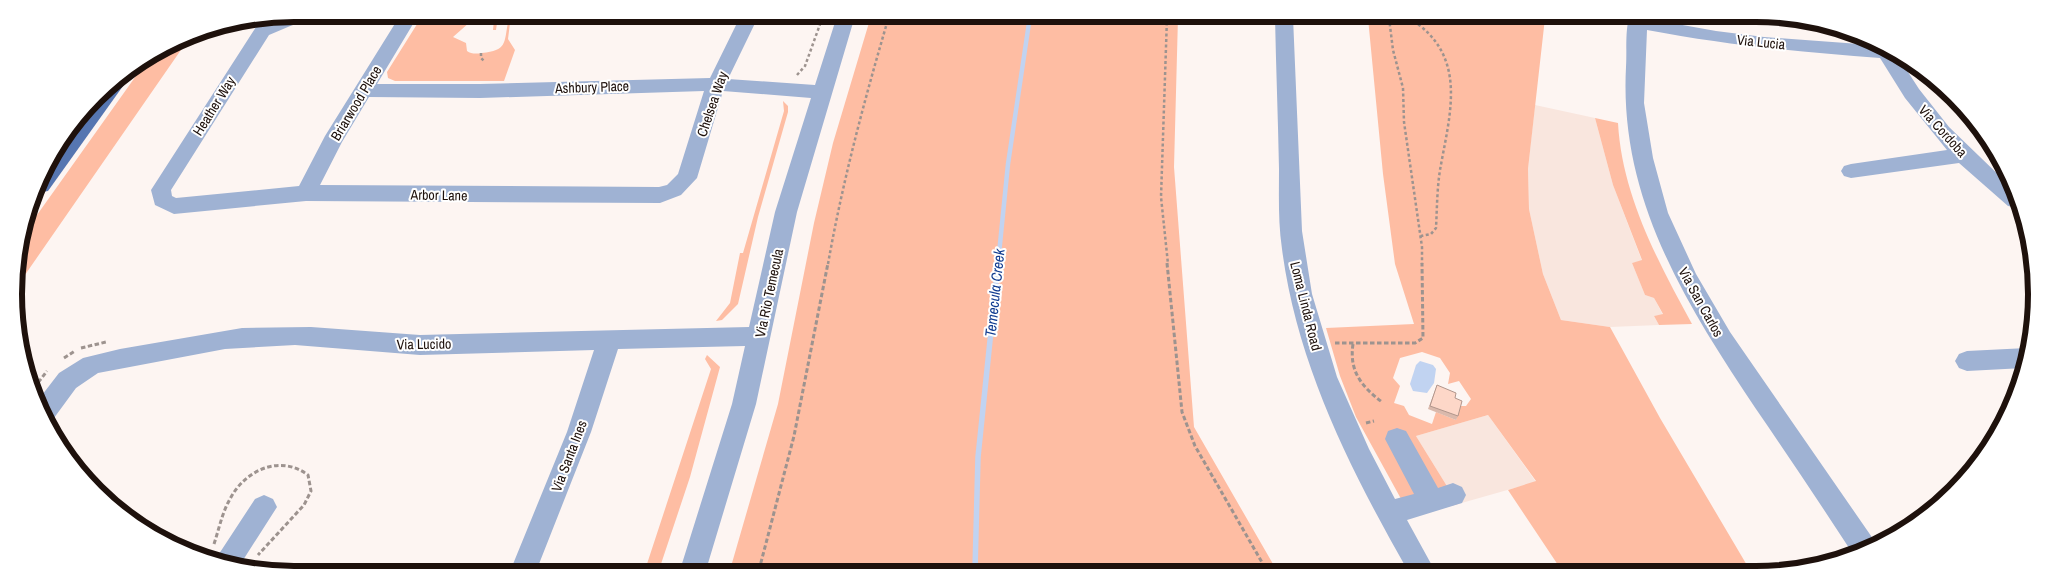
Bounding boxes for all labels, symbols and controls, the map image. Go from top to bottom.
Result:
street label: Via Lucia [1736,31,1787,54]
street label: Briarwood Place [327,62,385,144]
street label: Chelsea Way [692,69,732,139]
street label: Heather Way [189,73,239,139]
street label: Ashbury Place [554,77,629,97]
street label: Via Cordoba [1915,101,1972,161]
street label: Arbor Lane [409,185,468,204]
street label: Via Rio Temecula [751,246,787,339]
water label: Temecula Creek [979,247,1010,338]
street label: Loma Linda Road [1286,260,1326,352]
street label: Via San Carlos [1674,264,1728,340]
street label: Via Lucido [396,335,452,353]
street label: Via Santa Ines [547,417,591,494]

